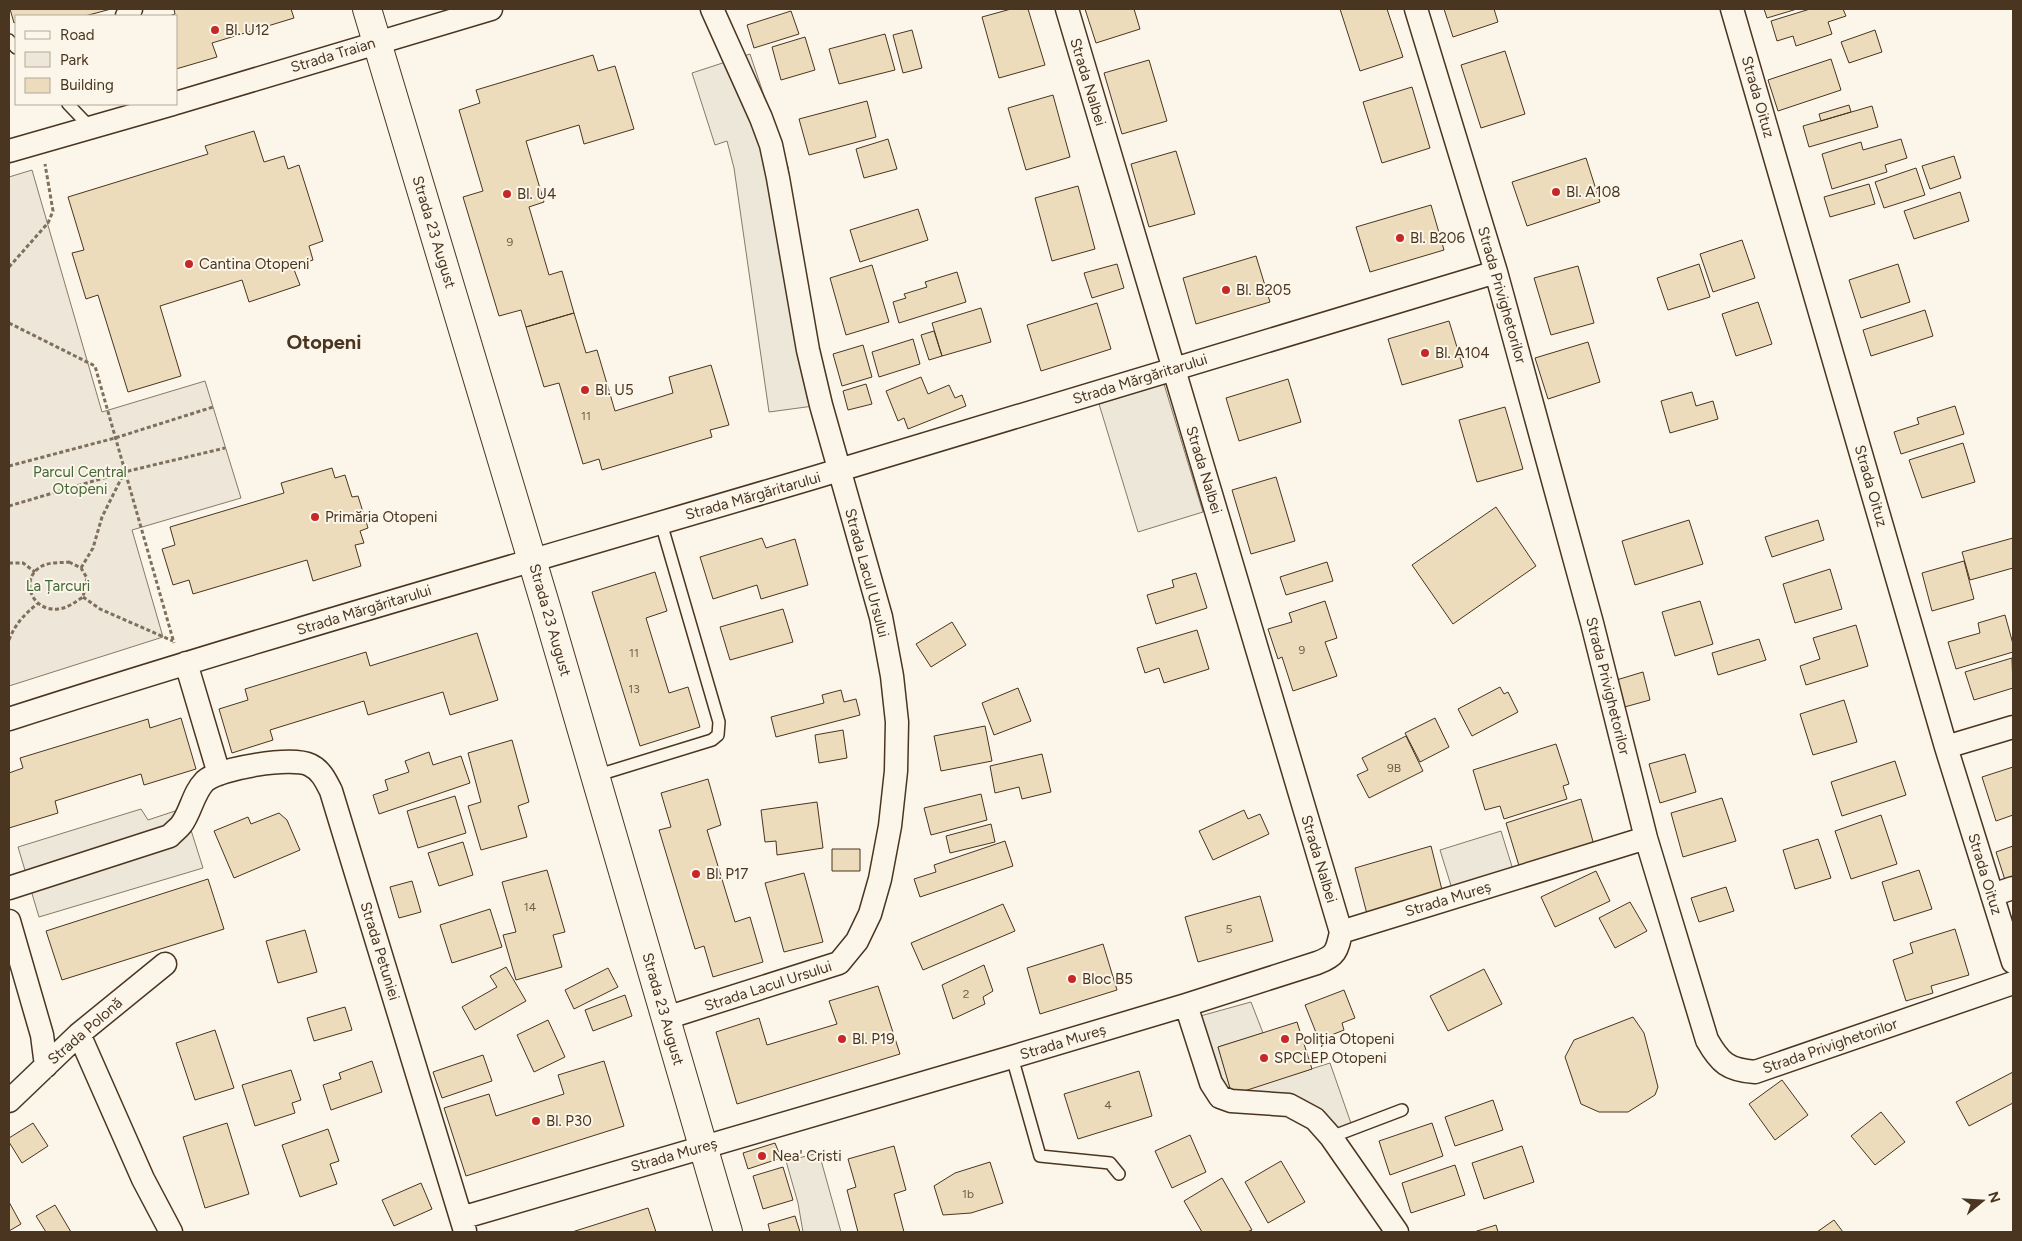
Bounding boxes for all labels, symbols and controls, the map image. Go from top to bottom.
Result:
legend [15,15,178,105]
place label: Bl. U12 [225,21,269,39]
marker: Bl. U12 [209,24,221,36]
text: Road [60,26,95,44]
street label: Strada Traian [289,34,377,76]
street label: Strada Nalbei [1066,36,1110,128]
text: Park [60,51,89,69]
street label: Strada Oituz [1738,54,1778,140]
text: Building [60,76,114,94]
street label: Strada 23 August [408,174,460,291]
place label: Bl. A108 [1566,183,1620,201]
place label: Bl. U4 [517,185,556,203]
marker: Bl. A108 [1550,186,1562,198]
marker: Bl. U4 [501,188,513,200]
street label: Strada Privighetorilor [1474,224,1530,366]
place label: Bl. B206 [1410,229,1465,247]
marker: Bl. B206 [1394,232,1406,244]
house number: 9 [507,235,514,249]
place label: Cantina Otopeni [199,255,310,273]
marker: Cantina Otopeni [183,258,195,270]
place label: Bl. B205 [1236,281,1291,299]
marker: Bl. B205 [1220,284,1232,296]
district label: Otopeni [287,330,361,354]
place label: Bl. A104 [1435,344,1490,362]
marker: Bl. A104 [1419,347,1431,359]
street label: Strada Mărgăritarului [1070,350,1210,408]
place label: Bl. U5 [595,381,634,399]
marker: Bl. U5 [579,384,591,396]
house number: 11 [581,409,591,423]
street label: Strada Nalbei [1182,424,1226,516]
street label: Strada Oituz [1851,443,1891,529]
park label: Parcul Central Otopeni [33,463,127,498]
street label: Strada Mărgăritarului [683,468,823,524]
street label: Strada Lacul Ursului [841,506,893,640]
place label: Primăria Otopeni [325,508,437,526]
marker: Primăria Otopeni [309,511,321,523]
street label: Strada 23 August [525,562,575,679]
park label: La Țarcuri [26,577,90,595]
street label: Strada Mărgăritarului [294,581,434,639]
street label: Strada Privighetorilor [1582,615,1634,757]
house number: 9 [1299,643,1306,657]
house number: 11 [629,646,639,660]
house number: 13 [628,682,640,696]
house number: 9B [1387,761,1401,775]
street label: Strada Nalbei [1297,813,1341,905]
street label: Strada Oituz [1964,831,2006,917]
place label: Bl. P17 [706,865,748,883]
marker: Bl. P17 [690,868,702,880]
street label: Strada Mureș [1403,877,1493,921]
street label: Strada Petuniei [356,900,404,1002]
house number: 14 [524,900,537,914]
house number: 5 [1226,922,1233,936]
street label: Strada 23 August [638,951,688,1068]
street label: Strada Lacul Ursului [702,957,834,1015]
place label: Bloc B5 [1082,970,1133,988]
marker: Bloc B5 [1066,973,1078,985]
house number: 2 [963,987,969,1001]
street label: Strada Polonă [44,994,126,1068]
street label: Strada Privighetorilor [1760,1014,1900,1078]
street label: Strada Mureș [1018,1020,1108,1064]
place label: Bl. P19 [852,1030,895,1048]
place label: Poliția Otopeni [1295,1030,1394,1048]
marker: Bl. P19 [836,1033,848,1045]
marker: Poliția Otopeni [1279,1033,1291,1045]
place label: SPCLEP Otopeni [1274,1049,1387,1067]
marker: SPCLEP Otopeni [1258,1052,1270,1064]
house number: 4 [1104,1098,1112,1112]
place label: Bl. P30 [546,1112,592,1130]
marker: Bl. P30 [530,1115,542,1127]
street label: Strada Mureș [629,1134,719,1176]
place label: Nea' Cristi [772,1147,842,1165]
marker: Nea' Cristi [756,1150,768,1162]
north arrow [1957,1176,2007,1226]
house number: 1b [962,1187,974,1201]
text: N [1984,1189,2004,1205]

